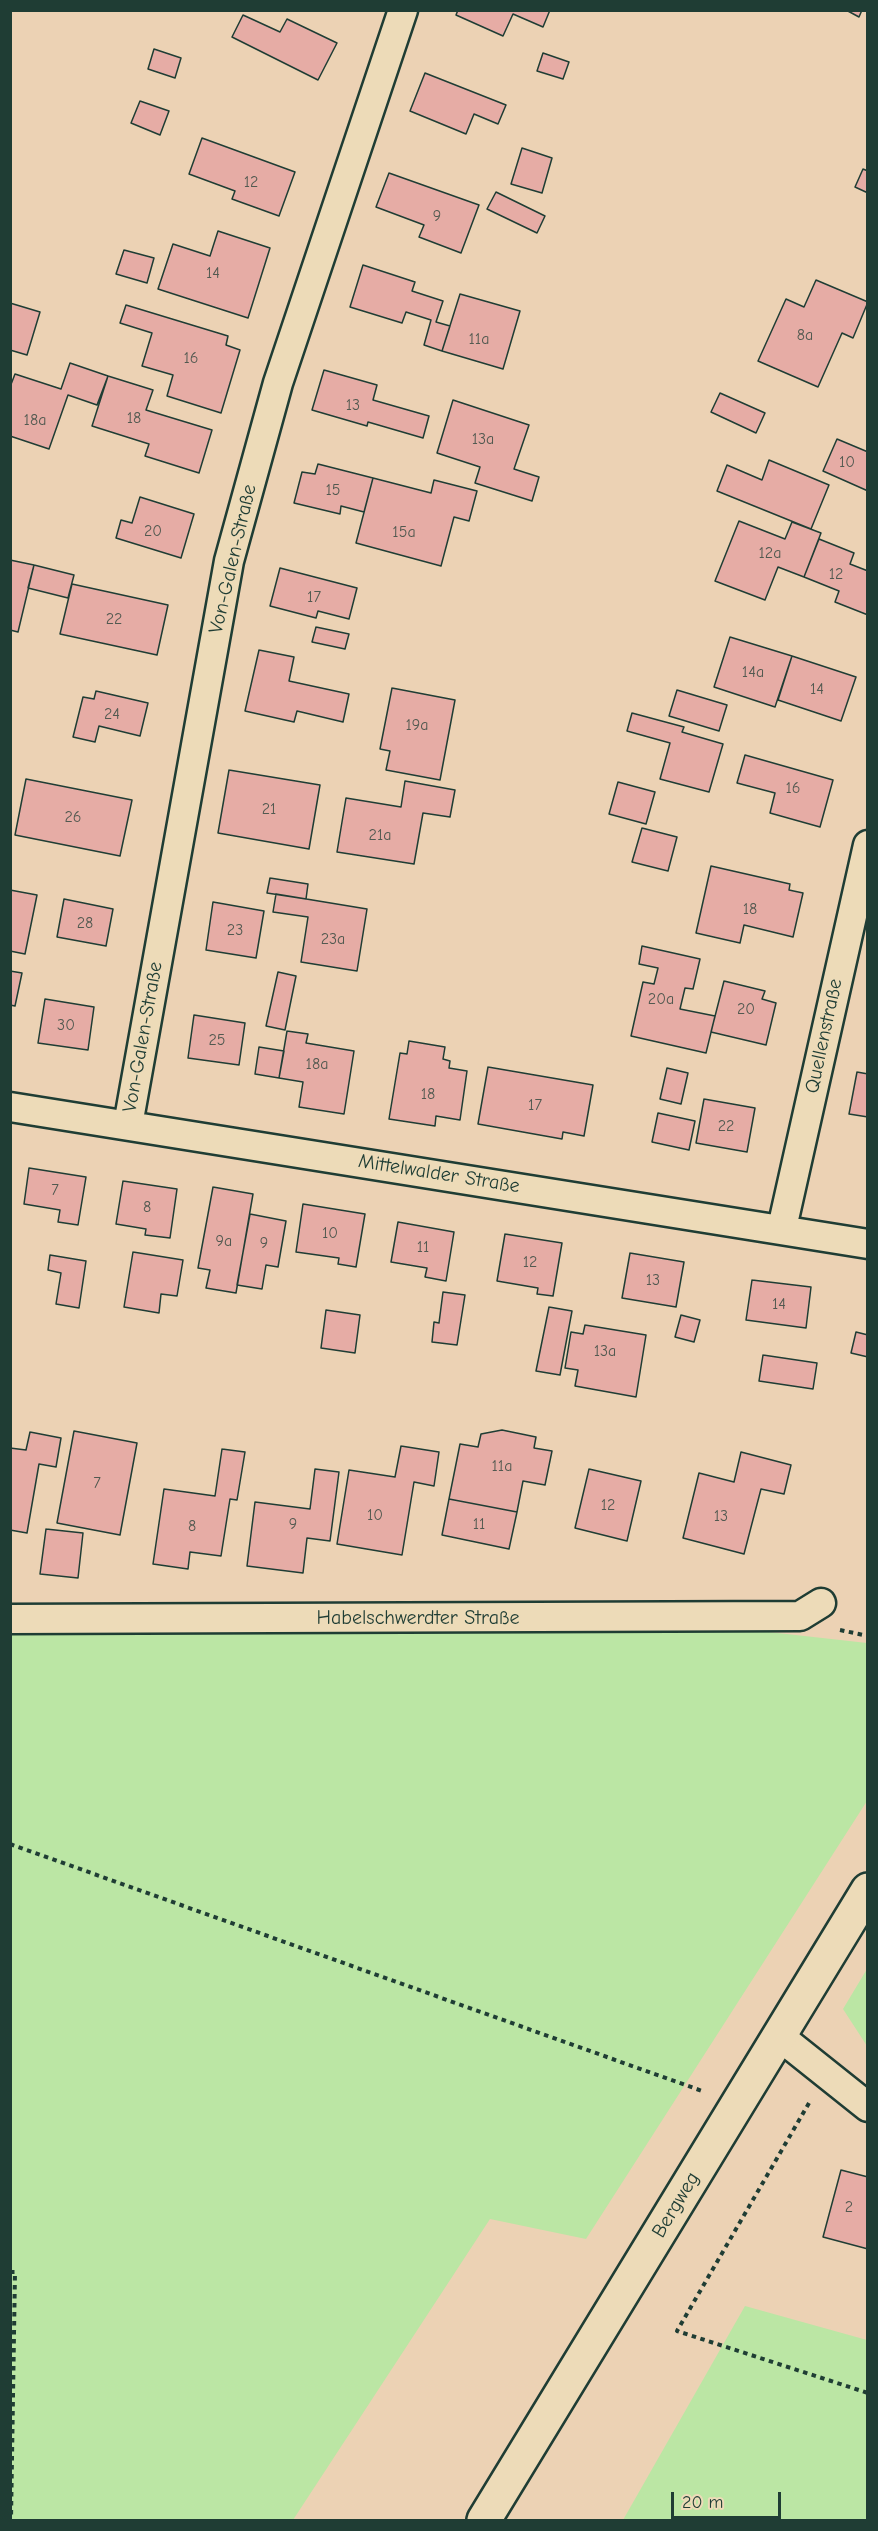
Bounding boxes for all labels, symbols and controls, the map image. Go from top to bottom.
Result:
house number: 12 [244,172,258,192]
house number: 9 [433,206,441,226]
house number: 14 [206,263,220,283]
house number: 8a [797,325,813,345]
house number: 11a [469,329,489,349]
house number: 16 [183,348,199,368]
house number: 13 [346,395,360,415]
house number: 18 [127,408,141,428]
house number: 18a [24,410,46,430]
house number: 13a [472,429,494,449]
house number: 10 [839,452,855,472]
house number: 15 [325,480,341,500]
street label: Von-Galen-Straße [204,482,262,636]
house number: 20 [144,521,162,541]
house number: 15a [392,522,416,542]
house number: 12a [759,543,781,563]
house number: 12 [829,564,843,584]
house number: 17 [307,587,321,607]
house number: 22 [106,609,122,629]
house number: 14a [742,662,764,682]
house number: 14 [810,679,824,699]
house number: 24 [104,704,120,724]
house number: 19a [405,715,429,735]
house number: 16 [785,778,801,798]
house number: 21 [262,799,276,819]
house number: 26 [64,807,82,827]
house number: 21a [369,825,391,845]
house number: 18 [743,899,757,919]
house number: 28 [77,913,93,933]
house number: 23 [227,920,243,940]
house number: 23a [321,929,345,949]
street label: Von-Galen-Straße [118,960,168,1114]
street label: Quellenstraße [800,976,848,1096]
house number: 20a [648,989,674,1009]
house number: 20 [737,999,755,1019]
house number: 30 [57,1015,75,1035]
house number: 25 [208,1030,226,1050]
house number: 18a [306,1054,328,1074]
house number: 18 [421,1084,435,1104]
house number: 17 [528,1095,542,1115]
house number: 22 [718,1116,734,1136]
street label: Mittelwalder Straße [356,1149,522,1199]
house number: 7 [51,1180,59,1200]
house number: 8 [143,1197,151,1217]
house number: 10 [322,1223,338,1243]
house number: 9a [216,1231,232,1251]
house number: 9 [260,1233,268,1253]
house number: 11 [417,1237,429,1257]
house number: 12 [523,1252,537,1272]
house number: 13 [646,1270,660,1290]
house number: 14 [772,1294,786,1314]
house number: 13a [594,1341,616,1361]
house number: 11a [492,1456,512,1476]
house number: 7 [93,1473,101,1493]
house number: 12 [601,1495,615,1515]
house number: 10 [367,1505,383,1525]
house number: 13 [714,1506,728,1526]
house number: 9 [289,1514,297,1534]
house number: 11 [473,1514,485,1534]
house number: 8 [188,1516,196,1536]
street label: Habelschwerdter Straße [316,1606,520,1630]
street label: Bergweg [647,2168,705,2242]
house number: 2 [845,2197,853,2217]
scale bar [674,2480,784,2518]
text: 20 m [682,2492,723,2513]

